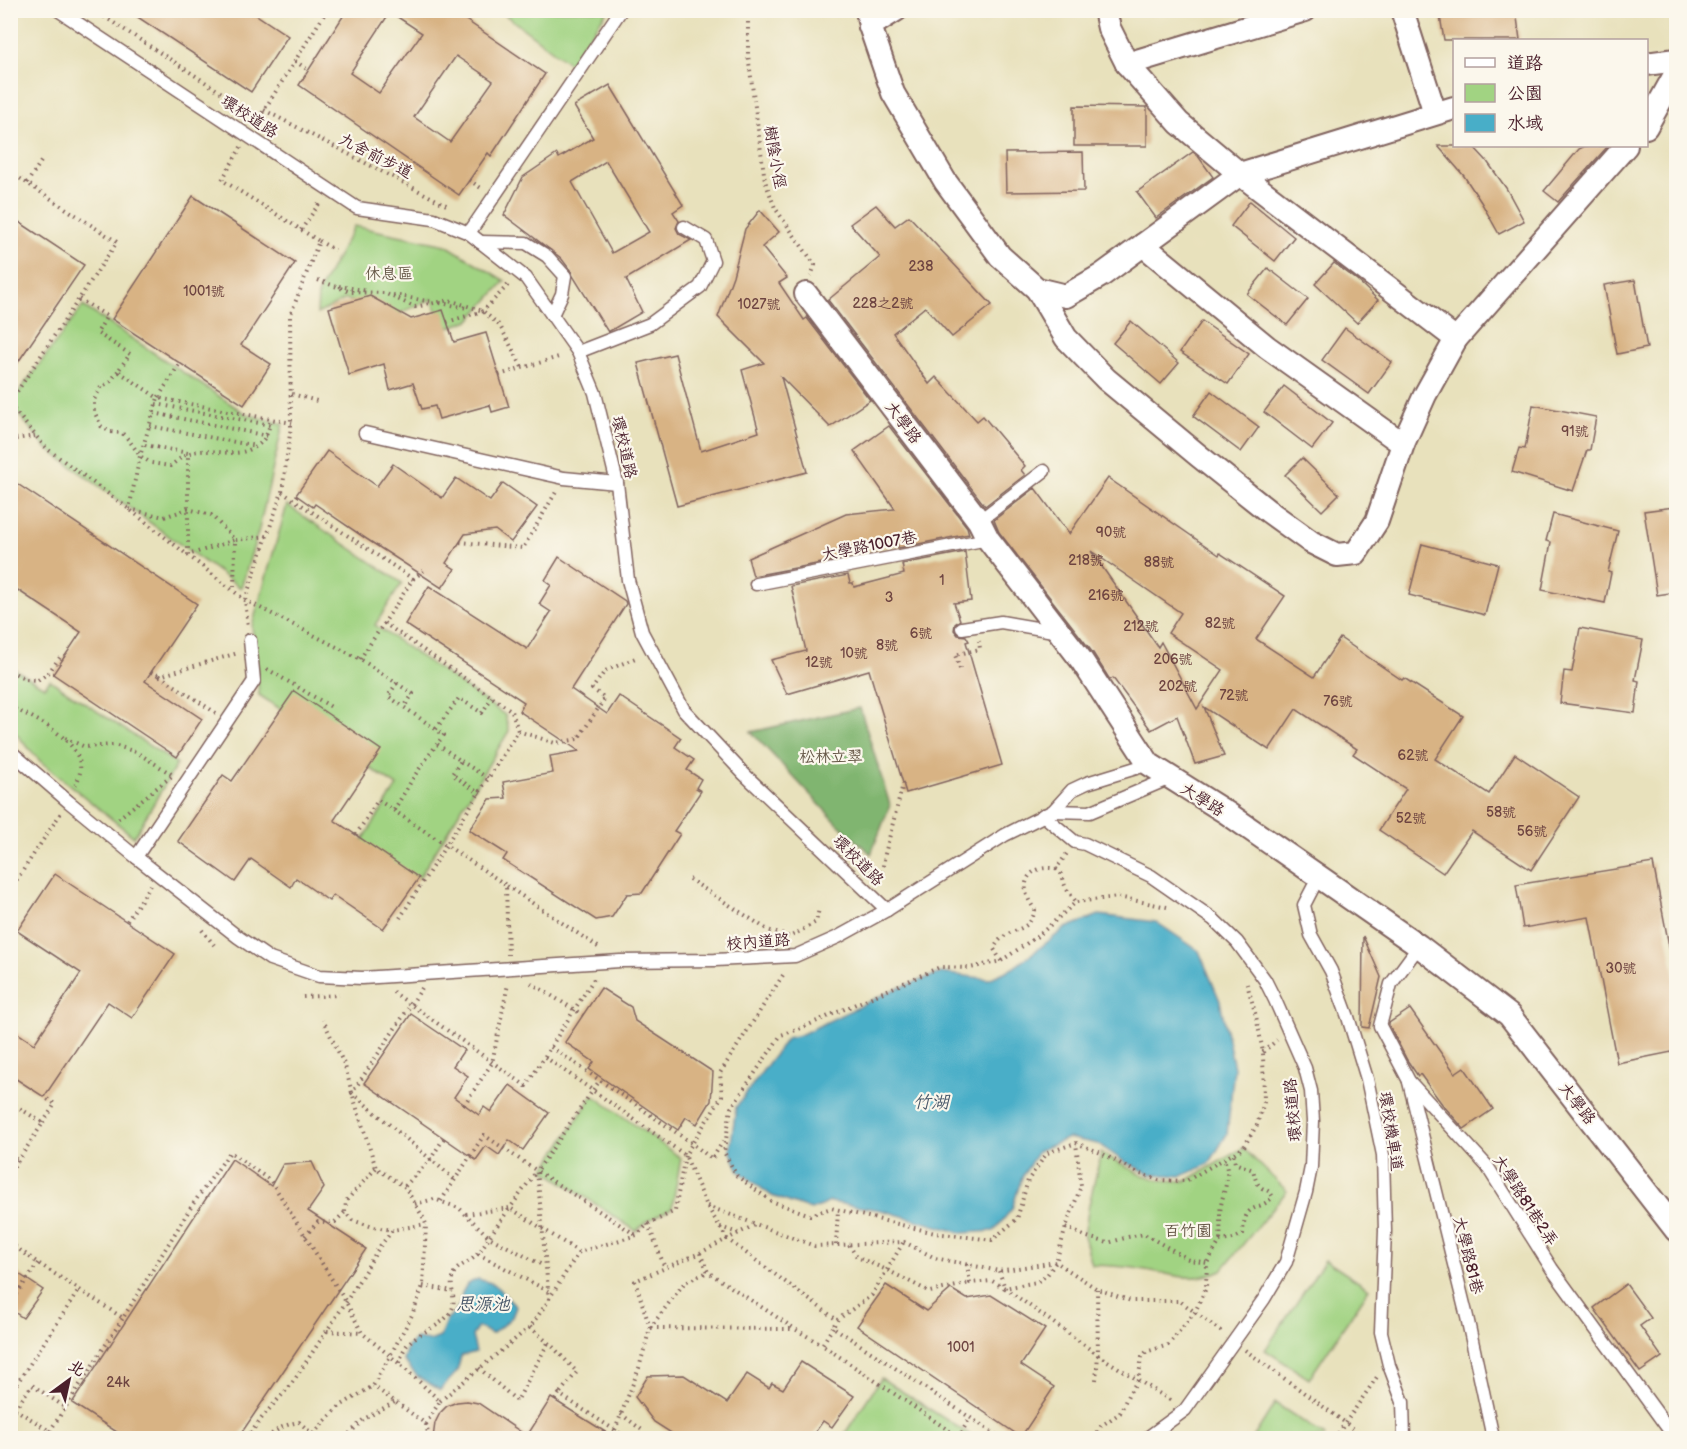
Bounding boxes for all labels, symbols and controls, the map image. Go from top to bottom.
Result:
legend [1453,39,1648,147]
text: 道路 [1507,53,1543,74]
text: 公園 [1507,83,1543,104]
street label: 環校道路 [217,92,281,143]
text: 水域 [1507,113,1543,134]
street label: 樹陰小徑 [760,124,789,190]
street label: 九舍前步道 [335,130,415,183]
house number: 238 [909,258,933,275]
park label: 休息區 [365,265,413,284]
house number: 1001號 [183,283,225,300]
house number: 228之2號 [853,295,913,312]
house number: 1027號 [738,296,780,313]
street label: 大學路 [881,398,925,448]
street label: 環校道路 [607,414,640,481]
house number: 91號 [1561,423,1589,440]
house number: 90號 [1096,524,1126,541]
street label: 大學路1007巷 [820,528,919,565]
house number: 218號 [1068,552,1104,569]
house number: 88號 [1144,554,1174,571]
house number: 1 [939,572,945,589]
house number: 216號 [1088,587,1124,604]
house number: 3 [885,589,893,606]
house number: 82號 [1205,615,1235,632]
house number: 212號 [1123,618,1159,635]
house number: 6號 [910,625,932,642]
house number: 8號 [876,637,898,654]
house number: 10號 [840,645,868,662]
house number: 206號 [1153,651,1193,668]
house number: 12號 [805,654,833,671]
house number: 202號 [1159,678,1197,695]
house number: 72號 [1219,687,1249,704]
house number: 76號 [1323,693,1353,710]
house number: 62號 [1398,747,1428,764]
park label: 松林立翠 [799,748,863,767]
street label: 大學路 [1177,779,1228,821]
house number: 58號 [1486,804,1516,821]
house number: 52號 [1396,810,1426,827]
house number: 56號 [1517,823,1547,840]
street label: 環校道路 [829,832,887,890]
street label: 校內道路 [726,931,791,954]
house number: 30號 [1606,960,1636,977]
street label: 環校道路 [1281,1077,1306,1143]
street label: 大學路 [1555,1079,1599,1129]
street label: 環校機車道 [1375,1090,1406,1172]
water label: 竹湖 [913,1092,951,1113]
street label: 大學路81巷2弄 [1488,1152,1561,1250]
street label: 大學路81巷 [1449,1214,1486,1296]
park label: 百竹園 [1164,1222,1212,1241]
water label: 思源池 [456,1294,511,1315]
house number: 1001 [947,1339,975,1356]
north arrow [39,1350,99,1410]
text: 北 [64,1356,88,1381]
house number: 24k [106,1374,130,1391]

